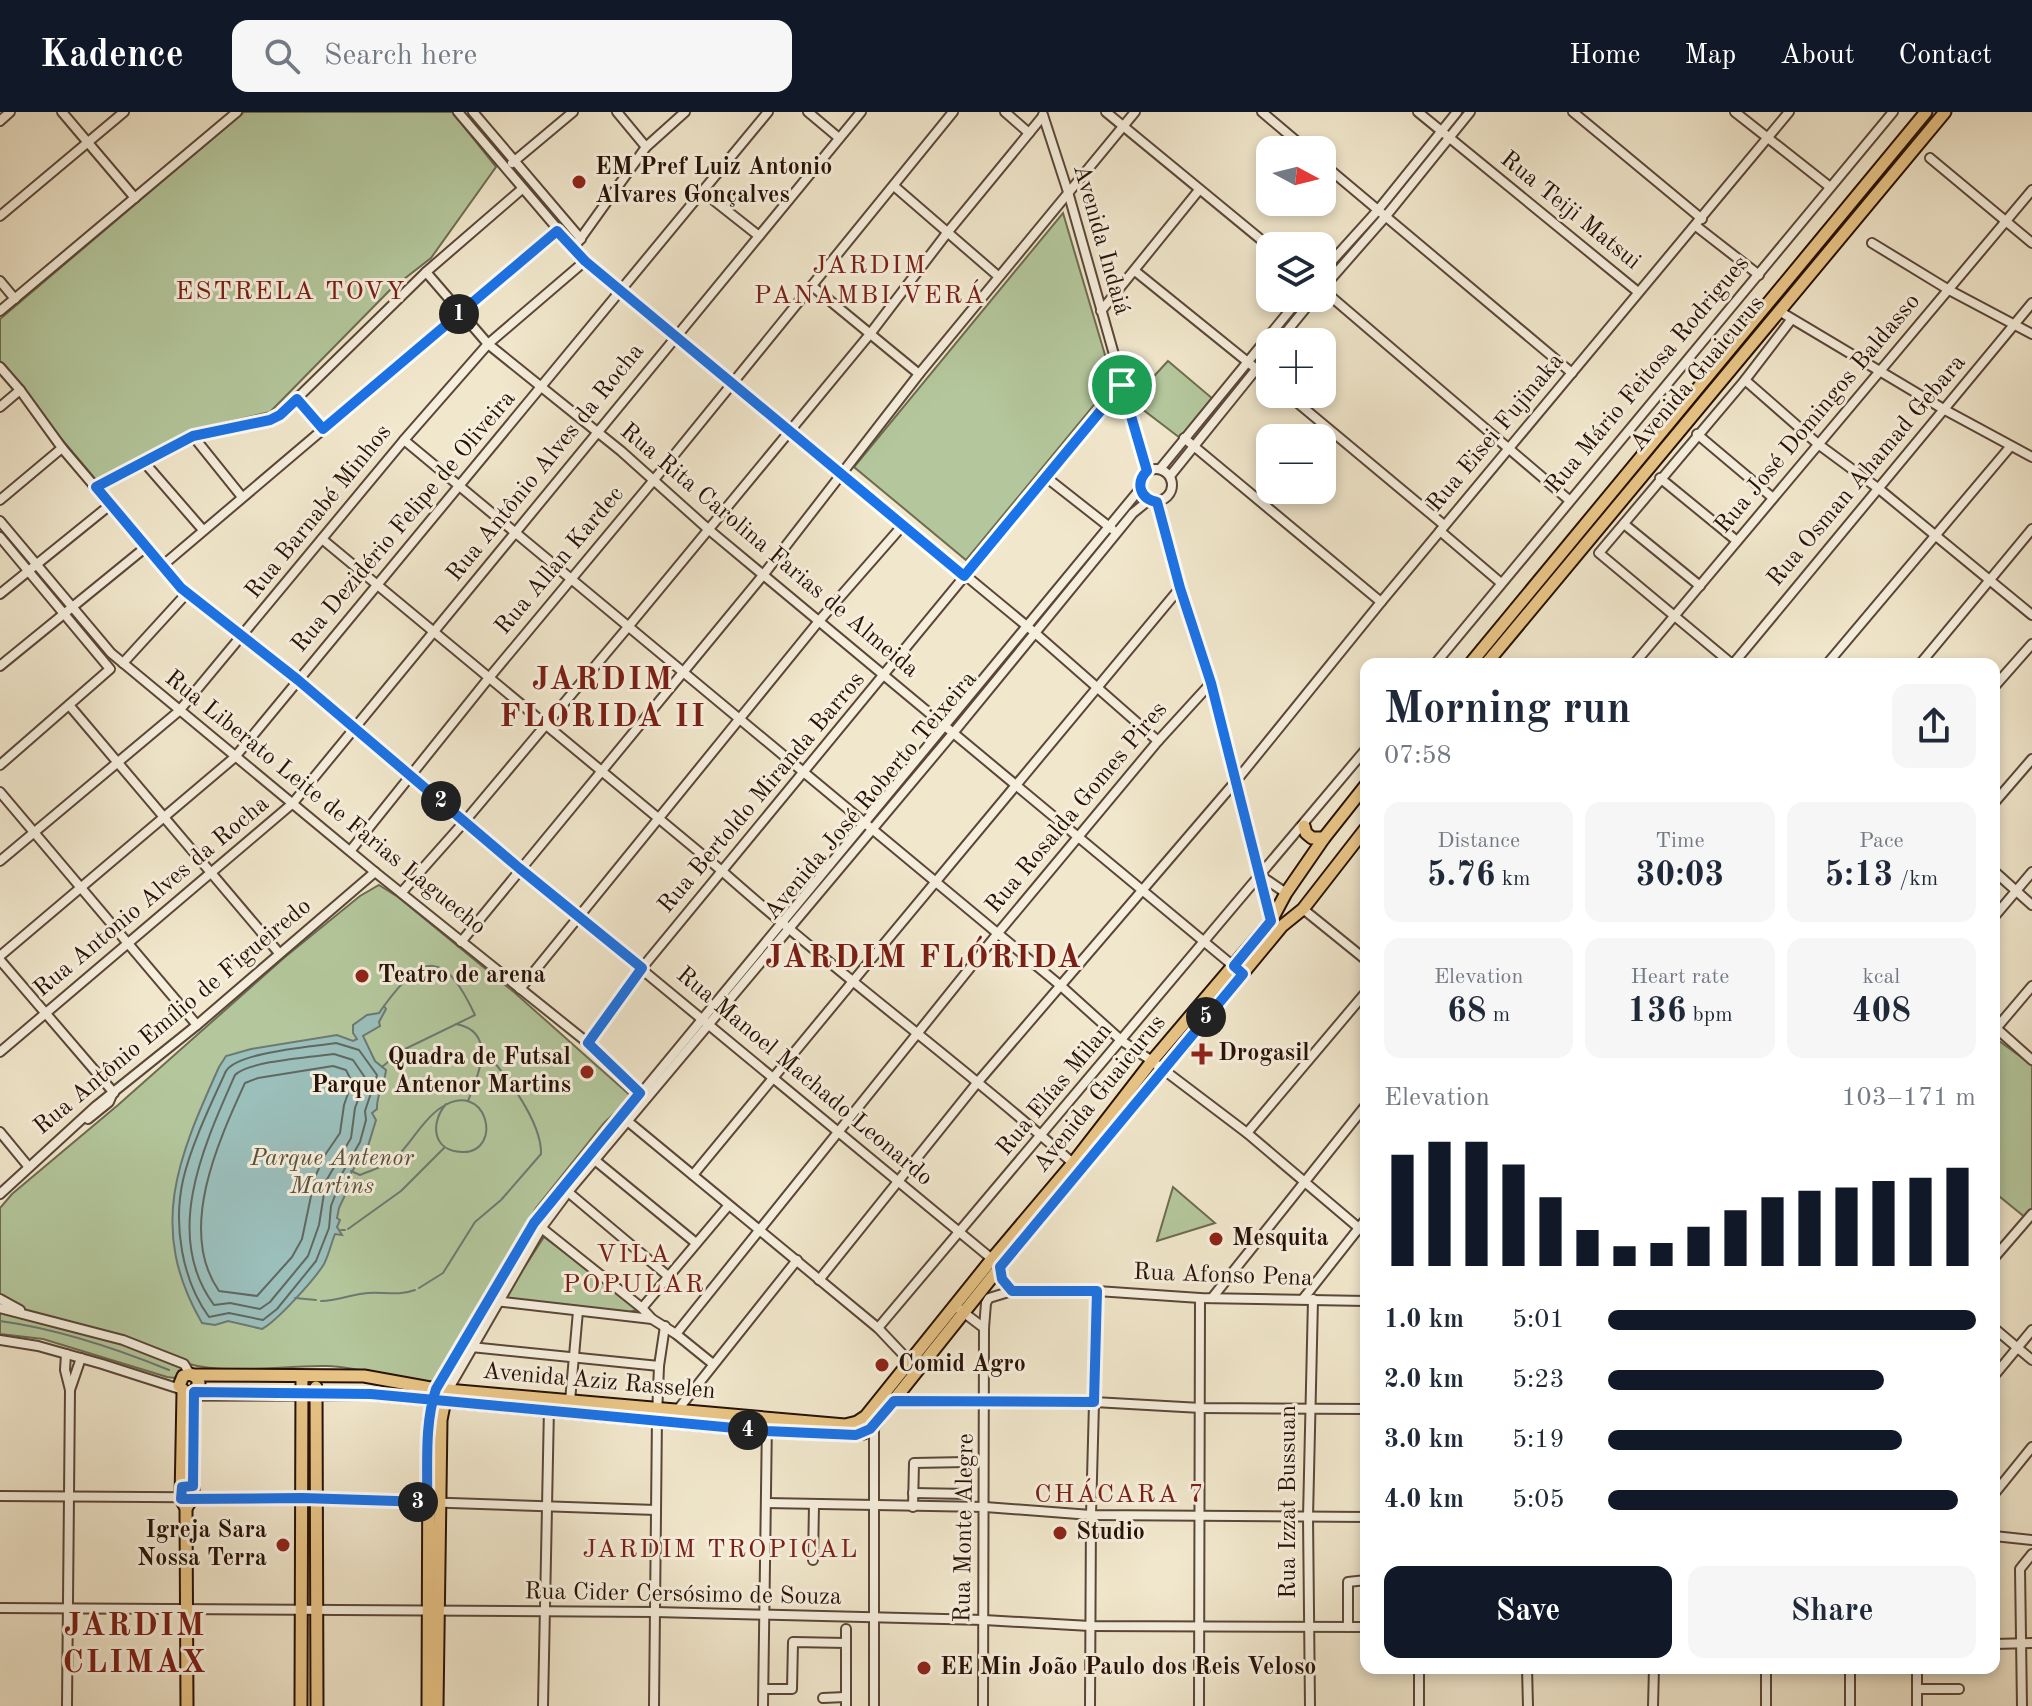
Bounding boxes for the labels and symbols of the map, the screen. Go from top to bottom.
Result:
north arrow [1256,136,1336,216]
street label: Rua Teiji Matsui [1495,147,1645,275]
place label: EM Pref Luiz Antonio Alvares Gonçalves [595,156,832,208]
street label: Avenida Indaiá [1068,162,1134,318]
marker: EM Pref Luiz Antonio Alvares Gonçalves [570,173,588,191]
street label: Rua Mário Feitosa Rodrigues [1542,252,1754,498]
district label: JARDIM PANAMBI VERÁ [754,253,986,309]
district label: ESTRELA TOVY [175,279,407,305]
street label: Rua José Domingos Baldasso [1711,290,1925,538]
street label: Avenida Guaicurus [1626,292,1770,456]
pin: 1 [439,294,479,334]
street label: Rua Antônio Alves da Rocha [443,339,649,586]
street label: Rua Eisei Fujinaka [1423,349,1569,517]
pin [1088,351,1156,419]
street label: Rua Osman Ahamad Gebara [1763,351,1971,591]
street label: Rua Dezidério Felipe de Oliveira [288,386,520,657]
street label: Rua Rita Carolina Farias de Almeida [615,419,923,683]
street label: Rua Barnabé Minhos [242,420,396,604]
street label: Rua Allan Kardec [491,482,629,640]
district label: JARDIM FLORIDA II [499,665,707,734]
street label: Rua Liberato Leite de Farias Laguecho [160,666,490,940]
street label: Avenida José Roberto Teixeira [760,667,982,925]
street label: Rua Bertoldo Miranda Barros [654,668,870,918]
street label: Rua Rosalda Gomes Pires [982,698,1172,918]
pin: 2 [421,781,461,821]
street label: Rua Antonio Alves da Rocha [30,792,274,1002]
street label: Rua Antônio Emílio de Figueiredo [30,894,316,1140]
district label: JARDIM FLÓRIDA [765,935,1083,975]
street label: Rua Manoel Machado Leonardo [671,963,937,1191]
place label: Teatro de arena [378,964,546,988]
marker: Teatro de arena [353,967,371,985]
pin: 5 [1186,997,1226,1037]
street label: Avenida Guaicurus [1029,1011,1171,1177]
street label: Rua Elías Milan [993,1019,1117,1161]
place label: Drogasil [1218,1042,1310,1066]
marker: Drogasil [1193,1045,1211,1063]
place label: Quadra de Futsal Parque Antenor Martins [311,1046,571,1098]
marker: Quadra de Futsal Parque Antenor Martins [578,1063,596,1081]
park label: Parque Antenor Martins [249,1147,414,1199]
place label: Mesquita [1232,1227,1329,1251]
marker: Mesquita [1207,1230,1225,1248]
district label: VILA POPULAR [562,1242,706,1298]
street label: Rua Afonso Pena [1133,1261,1313,1291]
place label: Comid Agro [898,1353,1026,1377]
marker: Comid Agro [873,1356,891,1374]
street label: Avenida Aziz Rasselen [481,1360,717,1404]
street label: Rua Izzat Bussuan [1277,1405,1301,1599]
pin: 4 [728,1410,768,1450]
street label: Rua Monte Alegre [951,1433,979,1623]
district label: CHÁCARA 7 [1034,1478,1206,1508]
pin: 3 [398,1482,438,1522]
place label: Igreja Sara Nossa Terra [137,1519,267,1571]
place label: Studio [1076,1521,1145,1545]
marker: Studio [1051,1524,1069,1542]
marker: Igreja Sara Nossa Terra [274,1536,292,1554]
district label: JARDIM TROPICAL [582,1537,860,1563]
street label: Rua Cider Cersósimo de Souza [524,1580,842,1610]
district label: JARDIM CLIMAX [62,1611,208,1680]
place label: EE Min João Paulo dos Reis Veloso [940,1656,1316,1680]
marker: EE Min João Paulo dos Reis Veloso [915,1659,933,1677]

